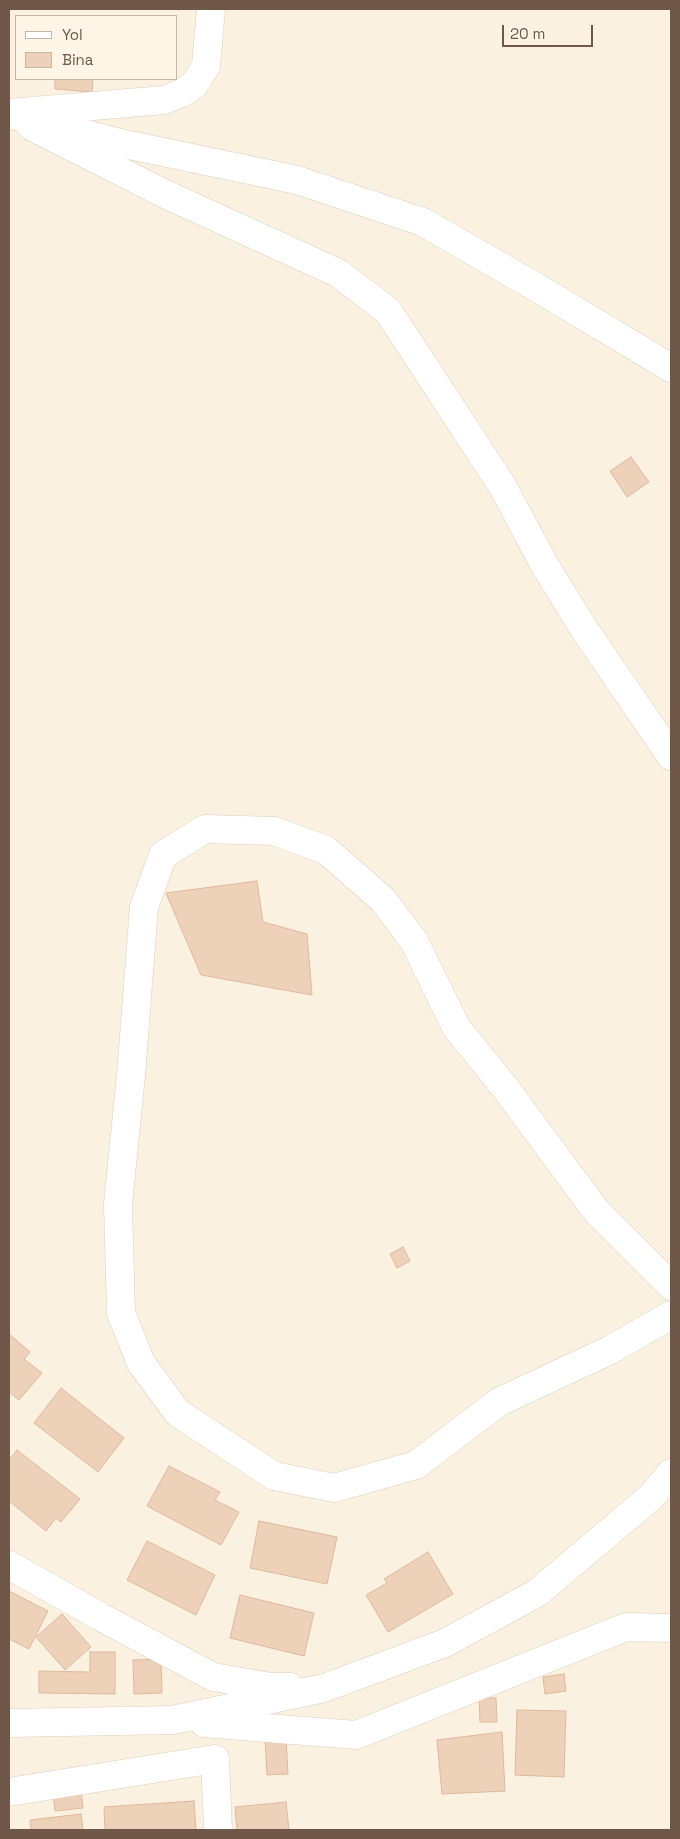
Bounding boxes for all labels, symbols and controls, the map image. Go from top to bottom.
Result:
legend [15,15,178,80]
scale bar [505,15,596,47]
text: 20 m [510,24,545,43]
text: Yol [62,25,83,44]
text: Bina [62,50,93,69]

